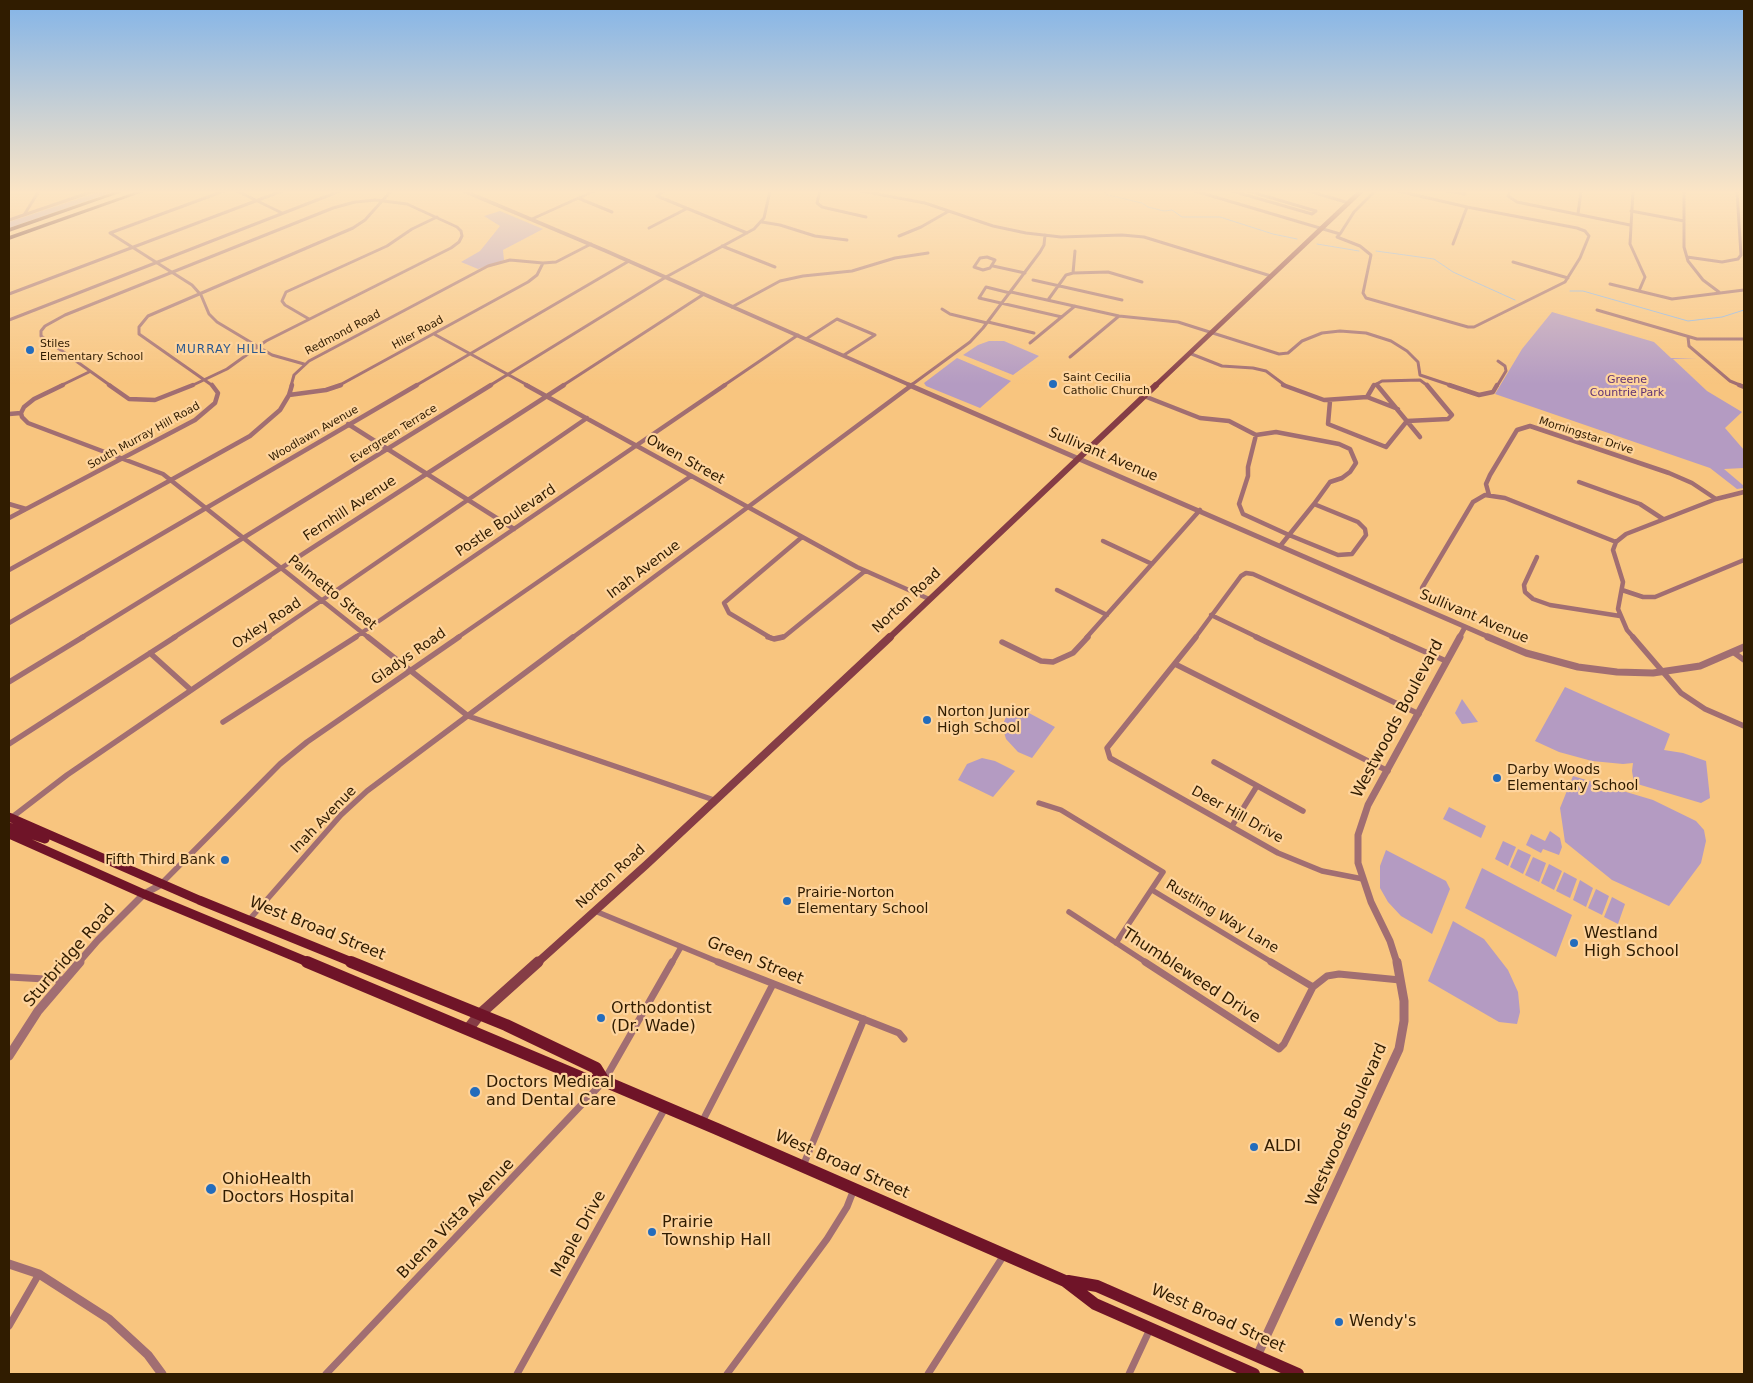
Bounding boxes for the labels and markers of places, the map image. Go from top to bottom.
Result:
place label: Stiles Elementary School [40,337,143,363]
marker: Stiles Elementary School [24,344,36,356]
place label: Saint Cecilia Catholic Church [1063,371,1150,397]
marker: Saint Cecilia Catholic Church [1047,378,1059,390]
place label: Norton Junior High School [937,704,1029,736]
marker: Norton Junior High School [921,714,933,726]
place label: Darby Woods Elementary School [1507,762,1639,794]
marker: Darby Woods Elementary School [1491,772,1503,784]
place label: Fifth Third Bank [105,852,215,868]
marker: Fifth Third Bank [219,854,231,866]
place label: Prairie-Norton Elementary School [797,885,929,918]
marker: Prairie-Norton Elementary School [781,895,793,907]
place label: Westland High School [1584,924,1679,962]
marker: Westland High School [1568,937,1580,949]
place label: Orthodontist (Dr. Wade) [611,999,712,1037]
marker: Orthodontist (Dr. Wade) [595,1012,607,1024]
place label: Doctors Medical and Dental Care [486,1073,616,1111]
marker: Doctors Medical and Dental Care [468,1085,482,1099]
place label: ALDI [1264,1137,1301,1157]
marker: ALDI [1248,1141,1260,1153]
place label: OhioHealth Doctors Hospital [222,1170,354,1208]
marker: OhioHealth Doctors Hospital [204,1182,218,1196]
place label: Prairie Township Hall [662,1213,771,1251]
marker: Prairie Township Hall [646,1226,658,1238]
place label: Wendy's [1349,1312,1416,1332]
marker: Wendy's [1333,1316,1345,1328]

